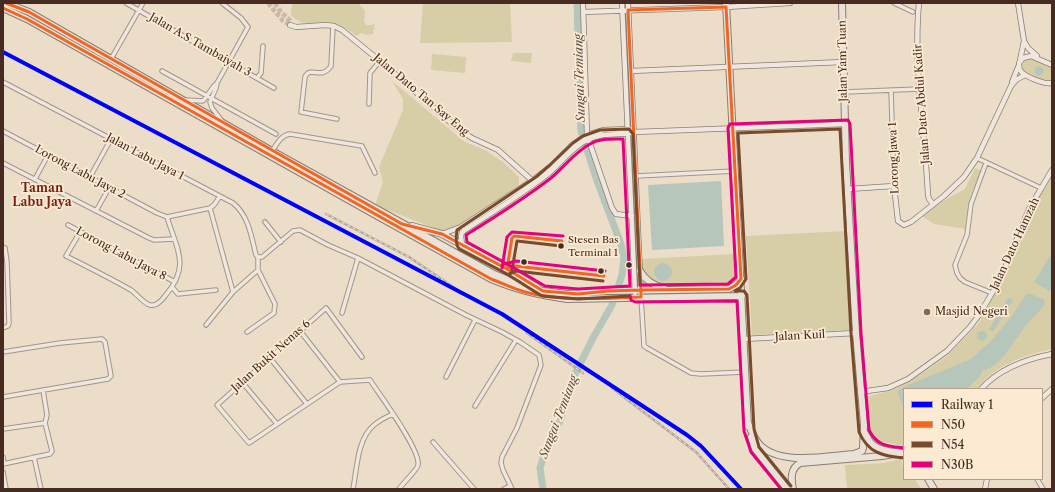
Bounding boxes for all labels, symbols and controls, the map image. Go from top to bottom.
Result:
street label: Jalan A.S Tambaiyah 3 [147,10,253,80]
street label: Jalan Yam Tuan [836,20,850,102]
water label: Sungai Temiang [571,34,589,122]
street label: Jalan Dato Abdul Kadir [911,44,933,164]
street label: Jalan Dato Tan Say Eng [370,51,472,139]
street label: Lorong Jawa 1 [886,122,902,194]
street label: Jalan Labu Jaya 1 [104,131,186,183]
street label: Lorong Labu Jaya 2 [33,143,127,201]
district label: Taman Labu Jaya [12,182,72,210]
street label: Jalan Dato Hamzah [988,196,1042,292]
street label: Lorong Labu Jaya 8 [74,225,168,283]
place label: Stesen Bas Terminal 1 [568,234,619,258]
marker: Stesen Bas Terminal 1 [556,241,566,251]
unlabelled marker [519,257,529,267]
unlabelled marker [624,260,634,270]
unlabelled marker [596,266,606,276]
place label: Masjid Negeri [935,305,1008,319]
marker: Masjid Negeri [922,307,932,317]
street label: Jalan Bukit Nenas 6 [229,317,313,395]
street label: Jalan Kuil [775,328,825,344]
water label: Sungai Temiang [537,373,581,461]
legend [903,388,1043,480]
text: Railway 1 [941,397,993,412]
text: N50 [941,417,965,432]
text: N54 [941,437,964,452]
text: N30B [941,457,974,472]

